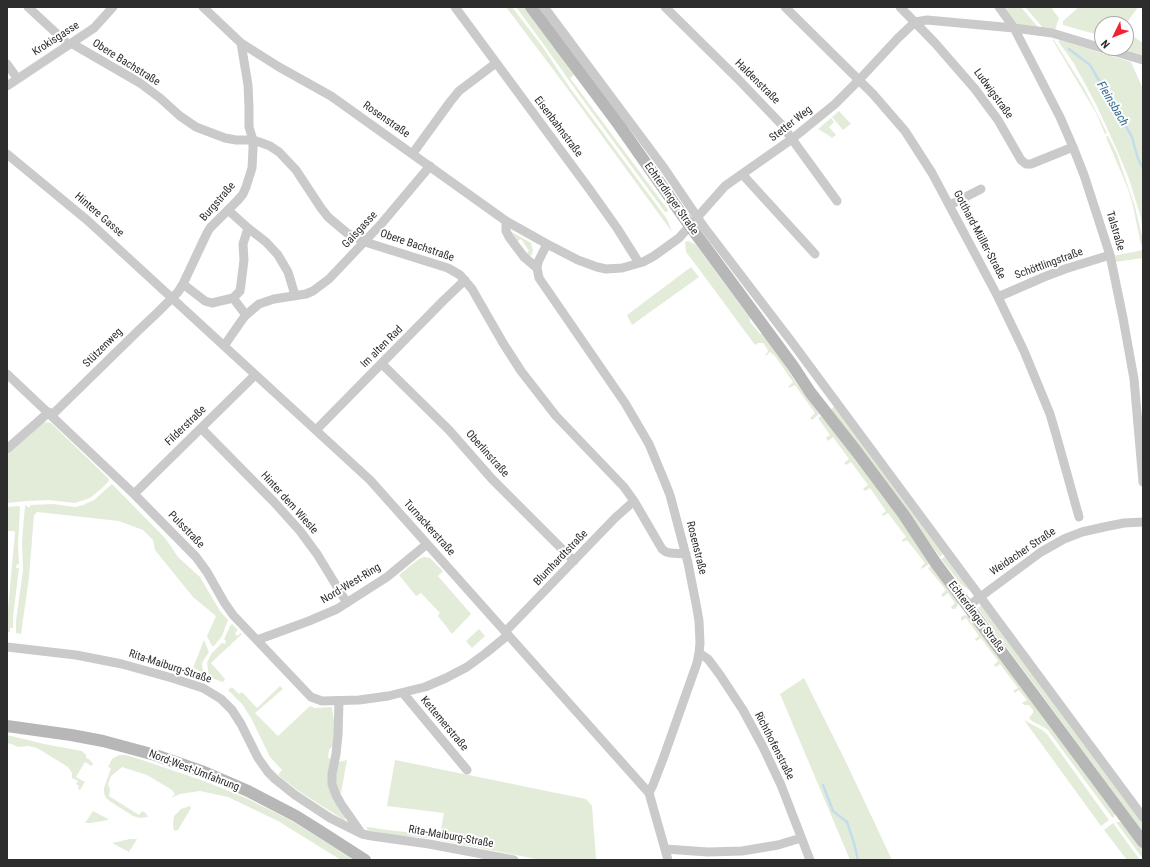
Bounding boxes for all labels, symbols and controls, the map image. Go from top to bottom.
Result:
north arrow [1094,16,1134,56]
street label: Krokisgasse [30,19,82,59]
street label: Obere Bachstraße [90,37,162,89]
text: N [1099,37,1113,51]
street label: Haldenstraße [732,57,782,107]
street label: Ludwigstraße [970,66,1016,122]
water label: Fleinsbach [1093,79,1131,129]
street label: Eisenbahnstraße [531,94,585,160]
street label: Rosenstraße [360,99,412,141]
street label: Stetter Weg [767,103,815,145]
street label: Echterdinger Straße [641,160,701,238]
street label: Burgstraße [197,180,239,224]
street label: Gotthard-Müller-Straße [950,188,1008,282]
street label: Hintere Gasse [72,190,126,240]
street label: Gaisgasse [340,209,380,251]
street label: Talstraße [1103,210,1127,252]
street label: Obere Bachstraße [378,227,456,265]
street label: Schöttlingstraße [1013,246,1085,282]
street label: Im alten Rad [358,323,406,371]
street label: Stützenweg [80,325,126,371]
street label: Filderstraße [163,403,209,449]
street label: Oberlinstraße [463,428,511,480]
street label: Hinter dem Wiesle [258,469,320,537]
street label: Turnackerstraße [401,497,457,559]
street label: Pulsstraße [165,509,207,551]
street label: Rosenstraße [683,520,709,576]
street label: Weidacher Straße [988,525,1058,579]
street label: Blumhardtstraße [531,527,591,589]
street label: Nord-West-Ring [319,561,383,607]
street label: Echterdinger Straße [945,579,1007,655]
street label: Rita-Maiburg-Straße [127,647,213,687]
street label: Kettemerstraße [417,694,471,754]
street label: Richthofenstraße [751,710,797,782]
street label: Nord-West-Umfahrung [147,748,241,794]
street label: Rita-Maiburg-Straße [407,823,495,851]

